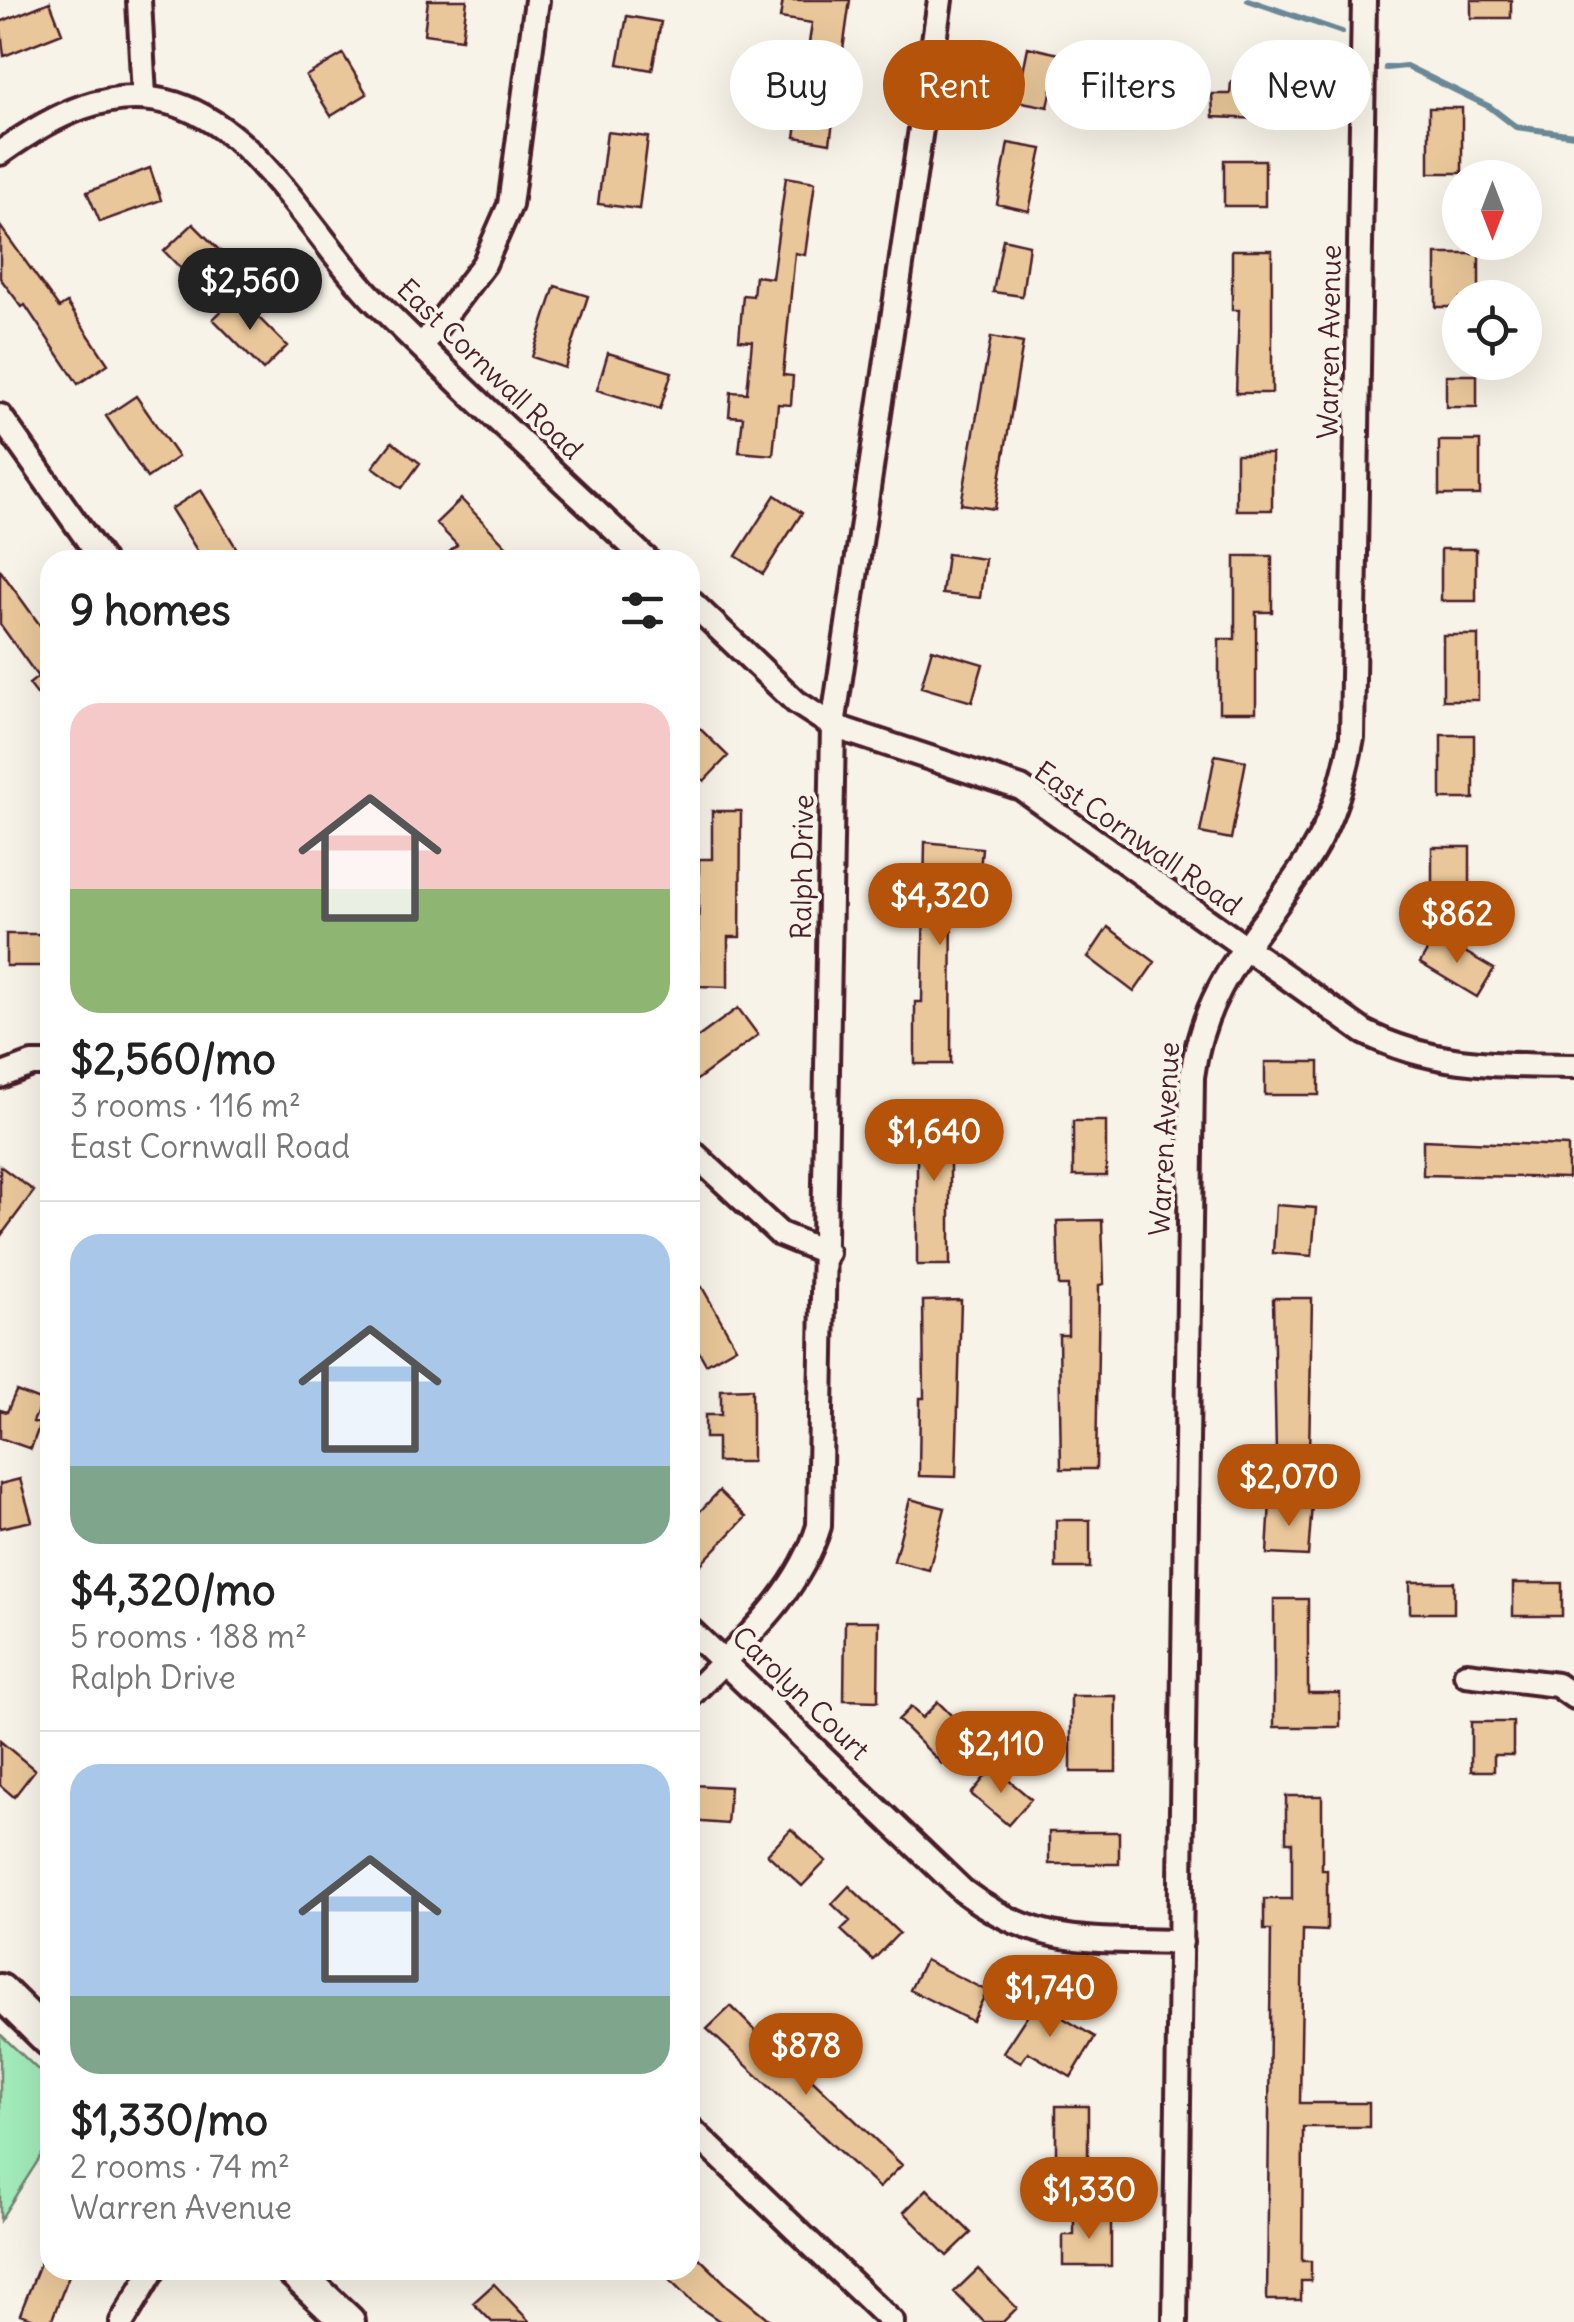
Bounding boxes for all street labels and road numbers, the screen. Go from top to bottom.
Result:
street label: Warren Avenue [1309,245,1349,439]
street label: East Cornwall Road [389,271,591,467]
street label: East Cornwall Road [1027,753,1249,923]
street label: Ralph Drive [783,794,821,940]
street label: Warren Avenue [1141,1041,1187,1237]
street label: Carolyn Court [725,1618,877,1768]

